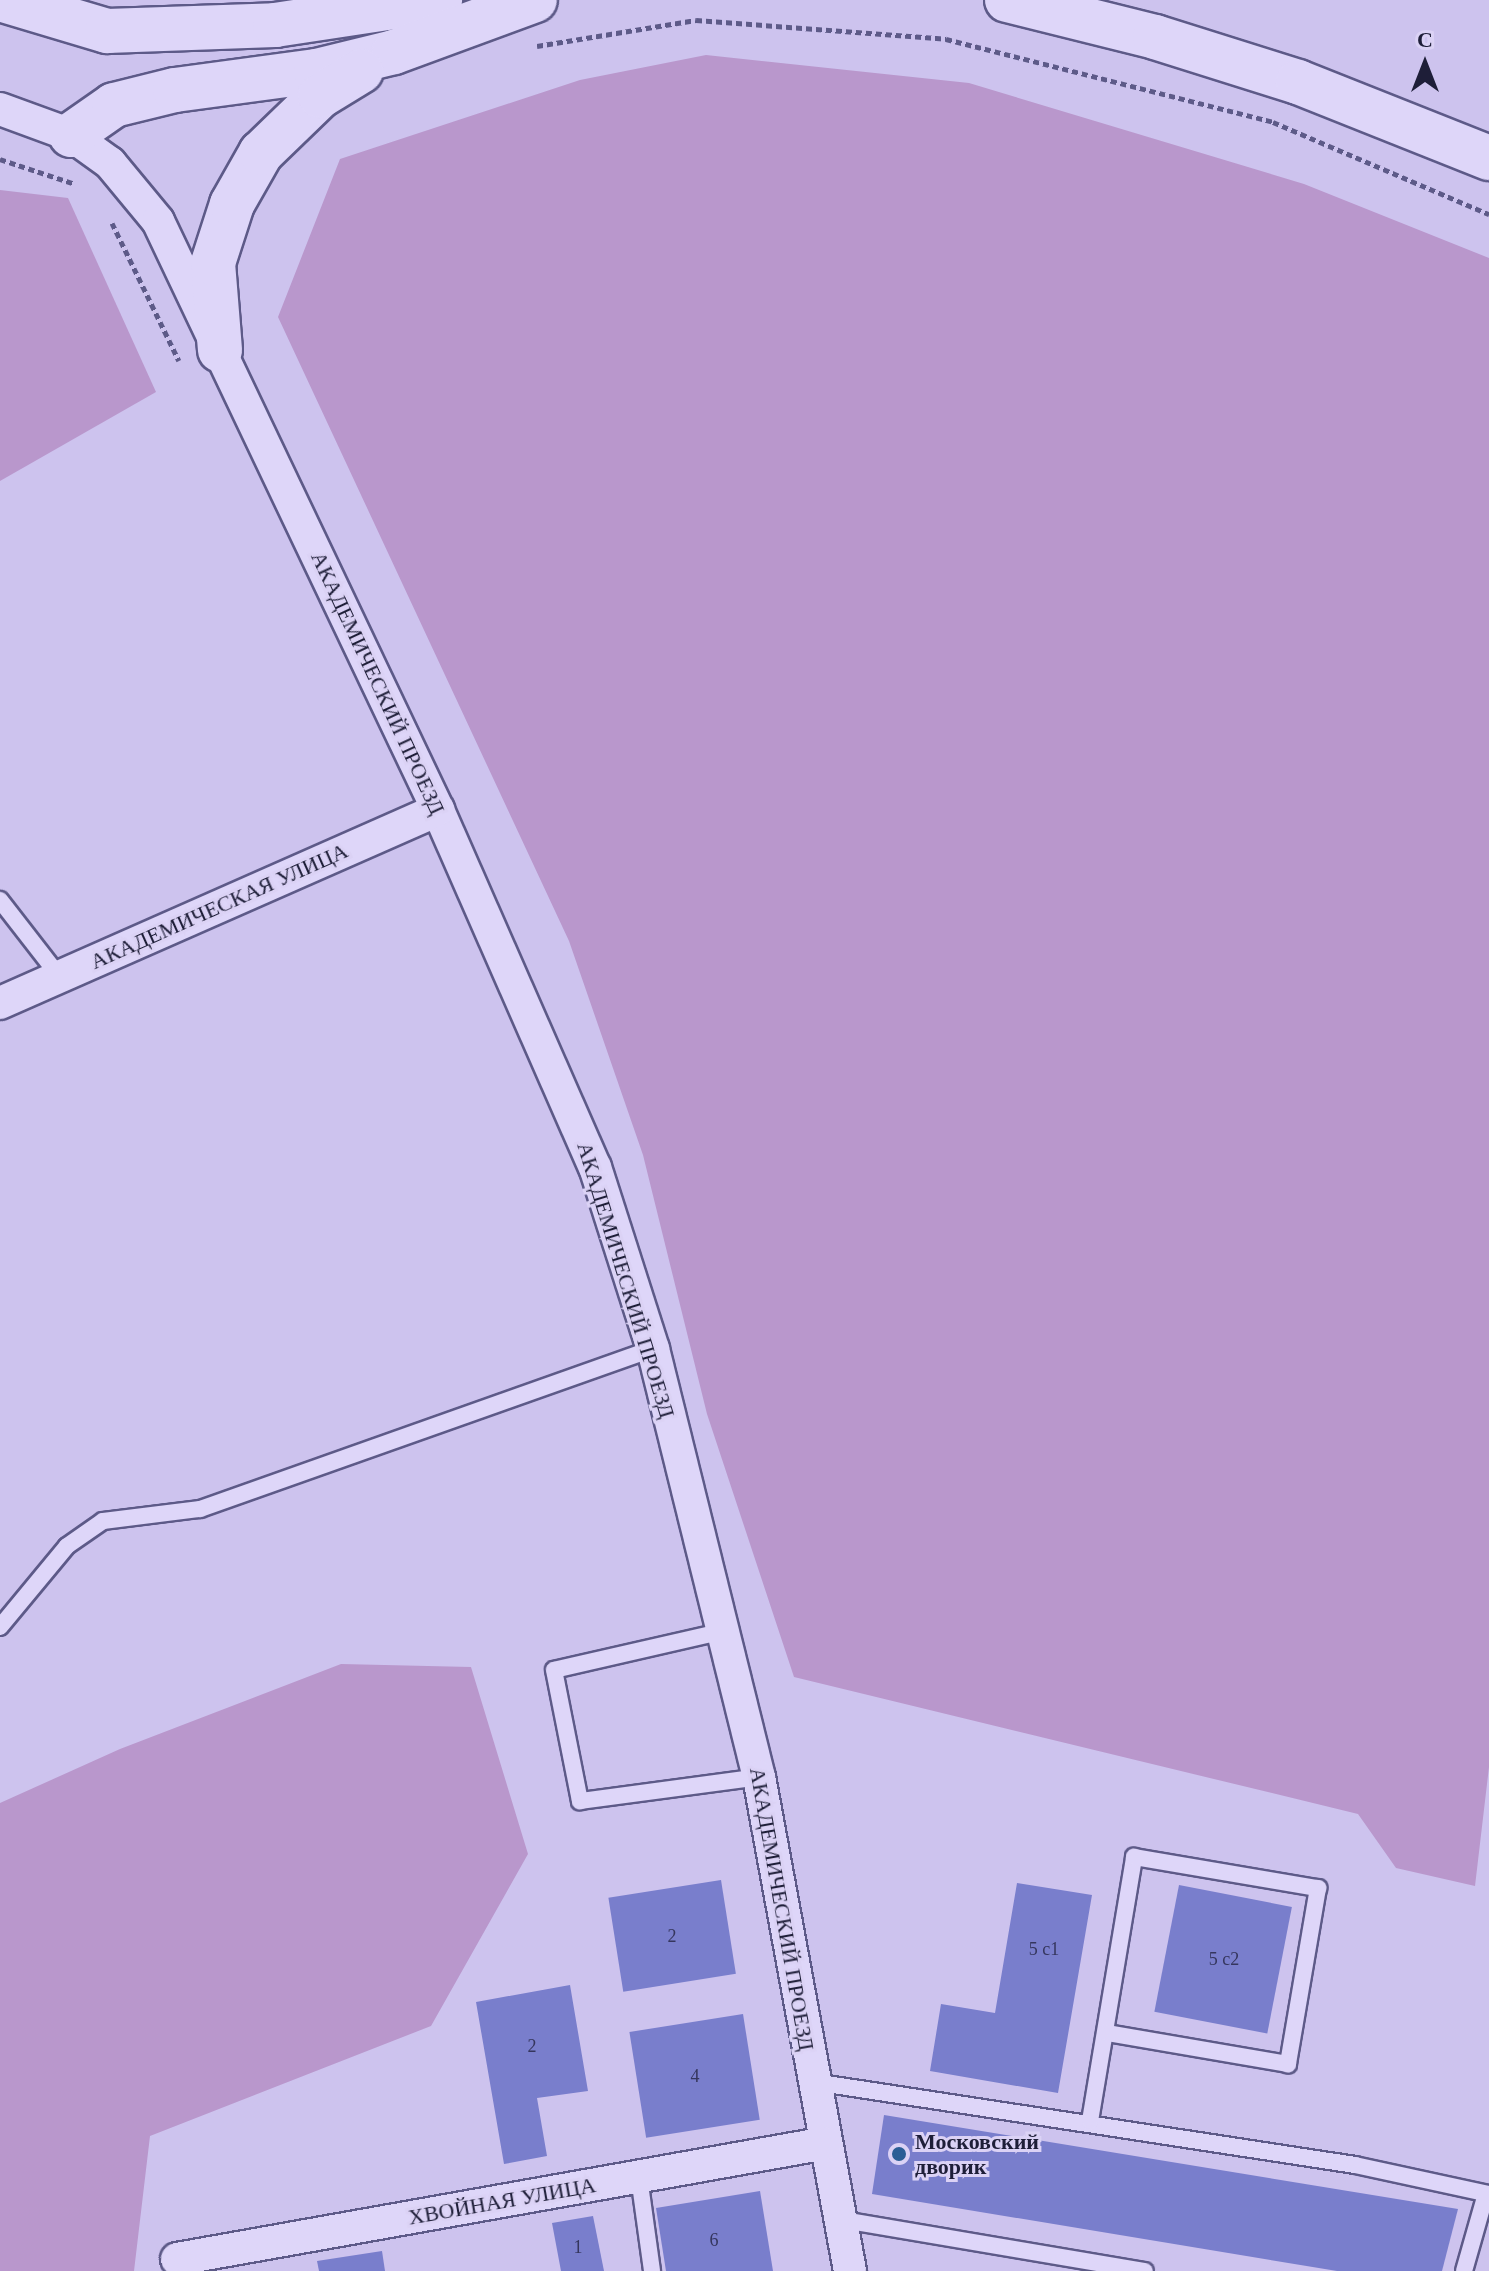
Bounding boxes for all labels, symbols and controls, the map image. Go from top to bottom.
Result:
north arrow [1385,24,1465,104]
text: С [1417,27,1433,52]
street label: АКАДЕМИЧЕСКИЙ ПРОЕЗД [305,547,451,819]
street label: АКАДЕМИЧЕСКАЯ УЛИЦА [86,837,352,975]
street label: АКАДЕМИЧЕСКИЙ ПРОЕЗД [571,1139,681,1421]
street label: АКАДЕМИЧЕСКИЙ ПРОЕЗД [744,1765,820,2053]
house number: 2 [668,1925,676,1947]
house number: 5 с1 [1029,1938,1059,1960]
house number: 5 с2 [1209,1948,1239,1970]
house number: 2 [528,2035,536,2057]
house number: 4 [690,2065,700,2087]
place label: Московский дворик [915,2128,1039,2180]
marker: Московский дворик [890,2145,908,2163]
street label: ХВОЙНАЯ УЛИЦА [406,2172,598,2230]
house number: 6 [710,2229,718,2251]
house number: 1 [574,2236,582,2258]

